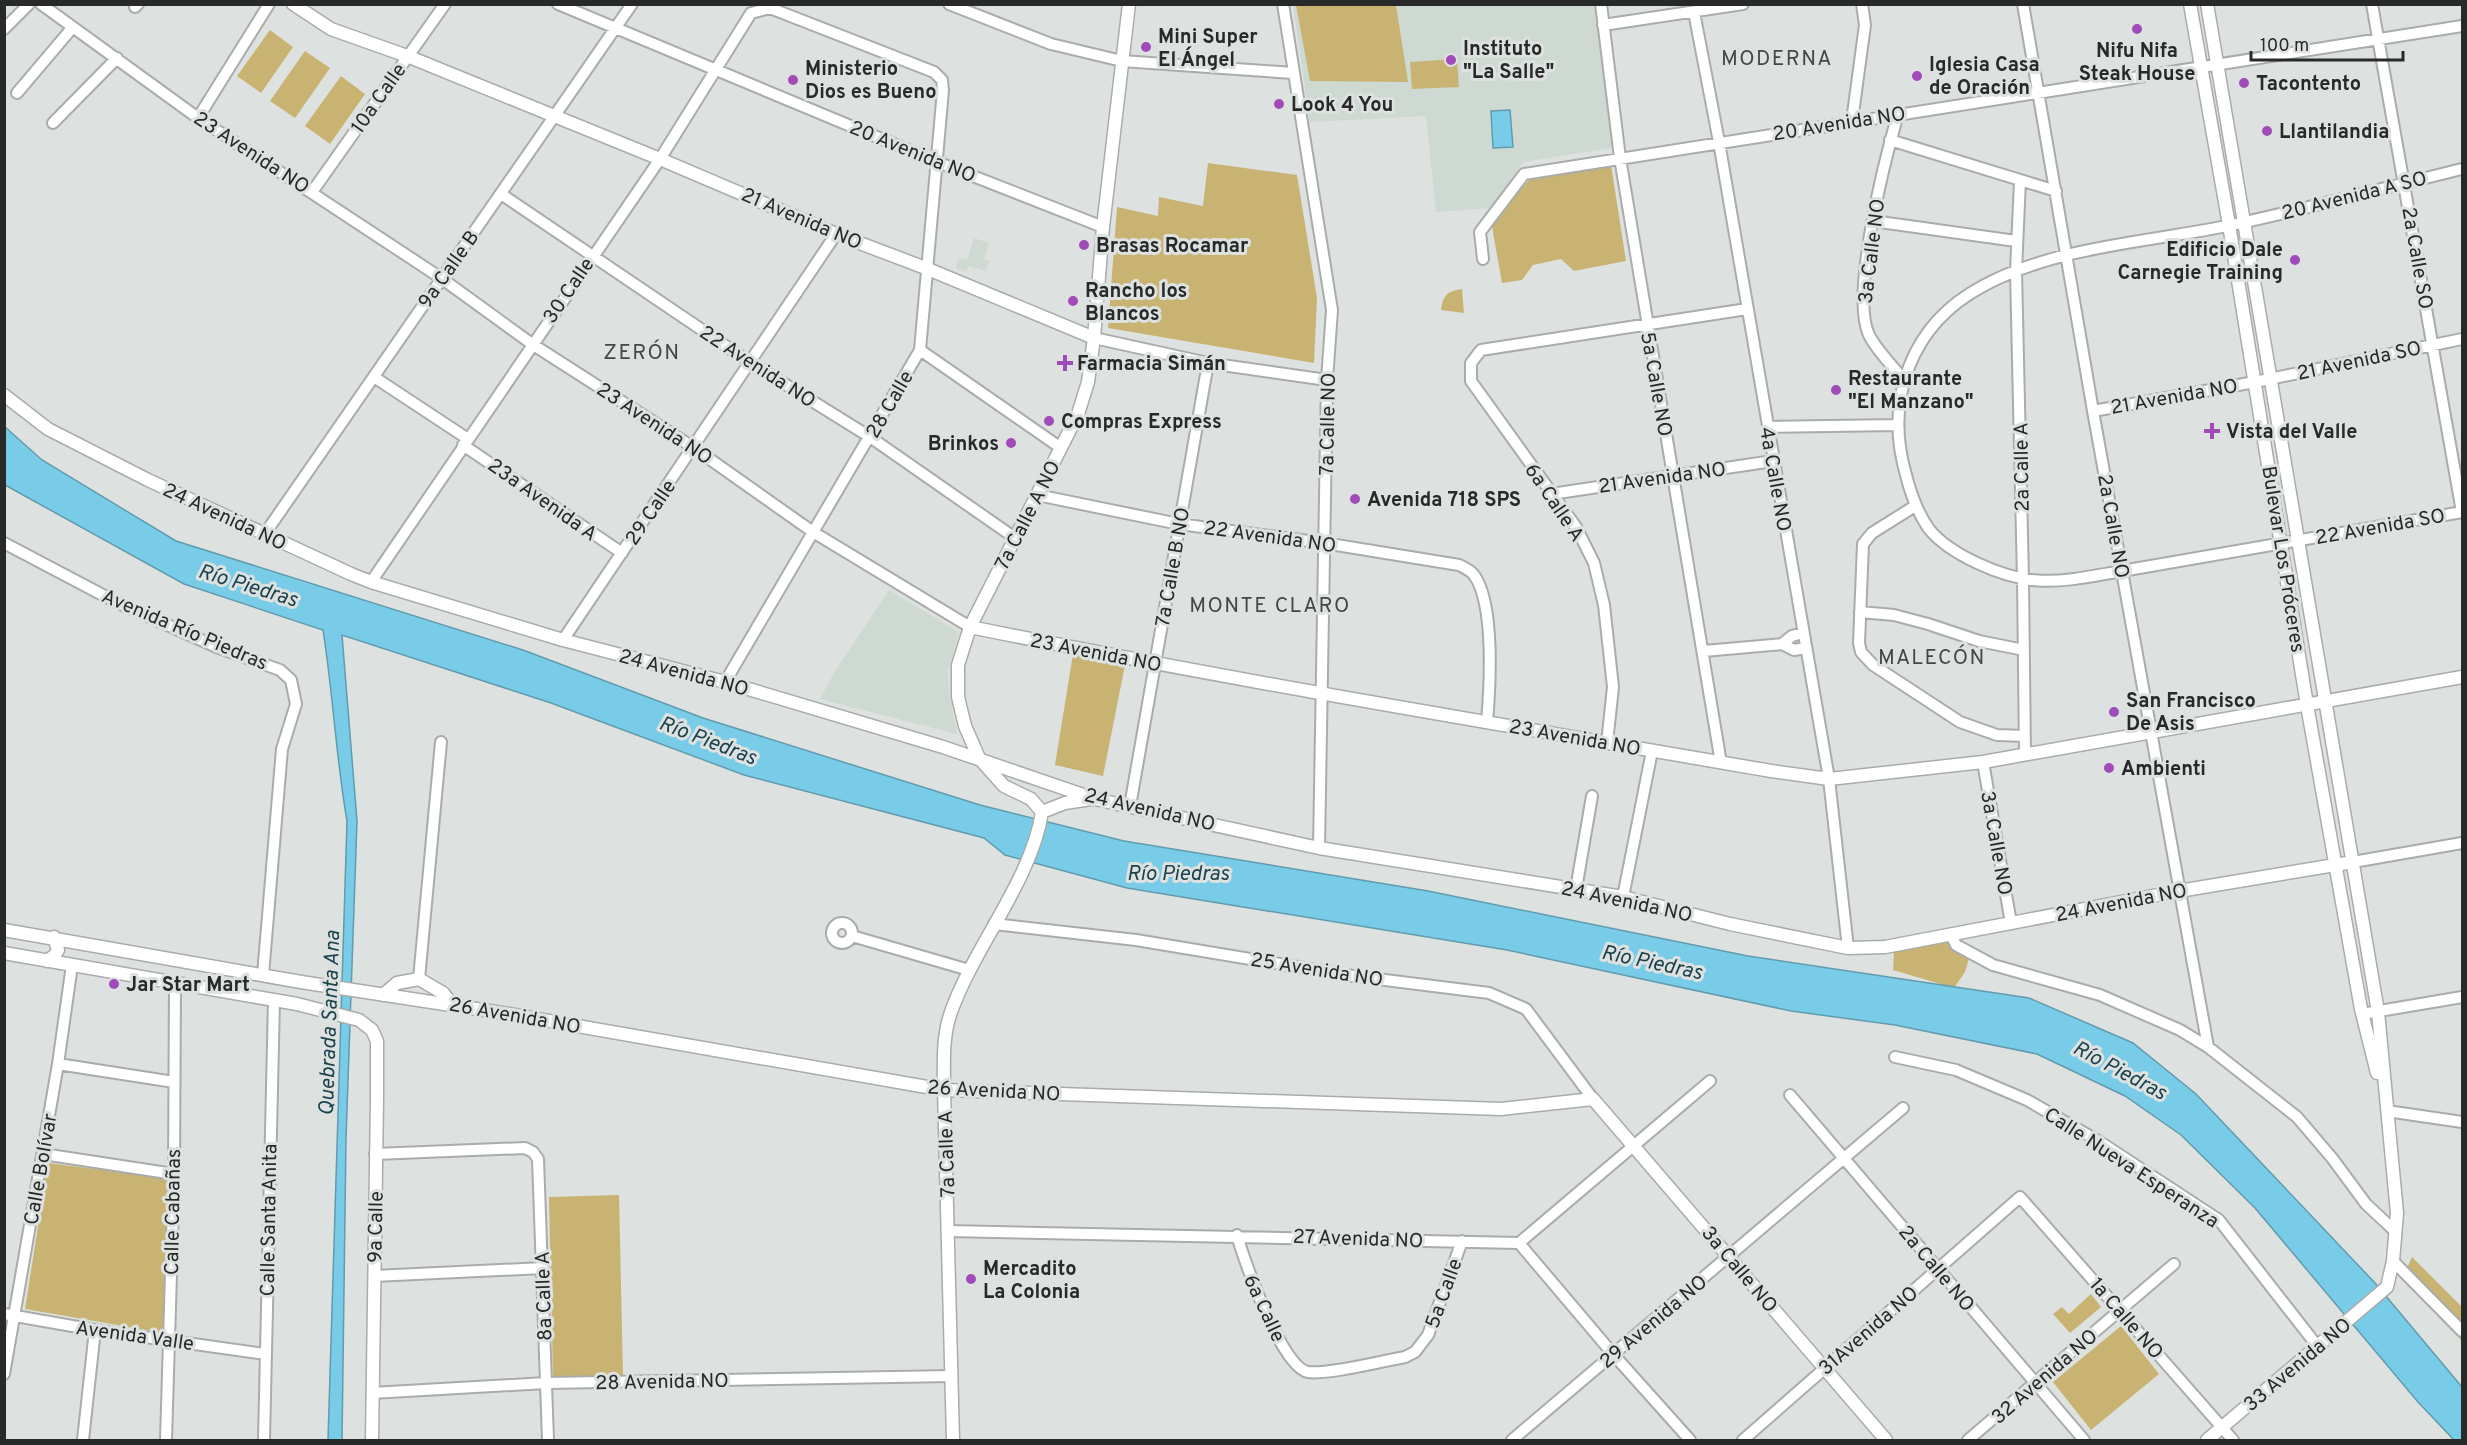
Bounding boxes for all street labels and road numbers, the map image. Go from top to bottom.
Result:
street label: 10a Calle [346,59,413,139]
street label: 20 Avenida NO [1771,102,1908,148]
street label: 23 Avenida NO [188,106,314,201]
street label: 20 Avenida NO [845,116,979,190]
street label: 20 Avenida A SO [2279,166,2430,228]
street label: 21 Avenida NO [737,183,866,257]
street label: 3a Calle NO [1854,197,1892,305]
street label: 2a Calle SO [2394,205,2438,312]
street label: 9a Calle B [413,226,486,314]
street label: 30 Calle [538,253,601,329]
street label: 22 Avenida NO [694,320,820,415]
street label: 5a Calle NO [1633,330,1677,439]
street label: 21 Avenida SO [2295,336,2424,388]
street label: 28 Calle [861,367,920,443]
street label: 7a Calle NO [1315,372,1343,476]
street label: 21 Avenida NO [2109,374,2240,422]
street label: 23 Avenida NO [591,377,717,472]
street label: 2a Calle A [2009,422,2037,512]
street label: 4a Calle NO [1752,425,1796,534]
street label: 23a Avenida A [482,453,602,548]
street label: 7a Calle A NO [990,457,1068,575]
street label: 21 Avenida NO [1597,457,1728,501]
street label: 6a Calle A [1518,459,1589,547]
street label: Bulevar Los Próceres [2254,464,2310,655]
street label: 2a Calle NO [2090,472,2134,581]
street label: 29 Calle [620,475,683,551]
street label: 24 Avenida NO [158,478,290,558]
street label: 22 Avenida SO [2313,504,2447,552]
street label: 7a Calle B NO [1151,506,1197,629]
street label: 22 Avenida NO [1202,516,1338,560]
street label: Avenida Río Piedras [97,584,271,678]
street label: 23 Avenida NO [1028,628,1164,679]
street label: 24 Avenida NO [616,644,751,704]
street label: 23 Avenida NO [1507,715,1643,763]
street label: 24 Avenida NO [1082,783,1218,839]
street label: 3a Calle NO [1973,789,2017,898]
street label: 24 Avenida NO [1559,876,1695,930]
street label: 24 Avenida NO [2053,878,2189,929]
street label: 25 Avenida NO [1249,948,1385,994]
street label: 26 Avenida NO [447,993,583,1041]
street label: 26 Avenida NO [927,1076,1061,1108]
street label: Calle Nueva Esperanza [2038,1102,2223,1235]
street label: 7a Calle A [933,1110,963,1198]
street label: Calle Bolívar [19,1111,65,1227]
street label: Calle Santa Anita [256,1143,284,1297]
street label: Calle Cabañas [160,1149,188,1275]
street label: 9a Calle [363,1191,391,1263]
street label: 2a Calle NO [1892,1221,1979,1318]
street label: 3a Calle NO [1695,1222,1782,1319]
street label: 27 Avenida NO [1292,1225,1424,1255]
street label: 8a Calle A [530,1251,560,1341]
street label: 5a Calle [1420,1255,1469,1332]
street label: 29 Avenida NO [1595,1270,1714,1375]
street label: 6a Calle [1236,1271,1290,1347]
street label: 1a Calle NO [2083,1273,2168,1366]
street label: 31Avenida NO [1814,1281,1925,1382]
street label: 33 Avenida NO [2239,1313,2358,1418]
street label: Avenida Valle [74,1316,195,1358]
street label: 32 Avenida NO [1987,1324,2104,1431]
street label: 28 Avenida NO [595,1369,729,1397]

